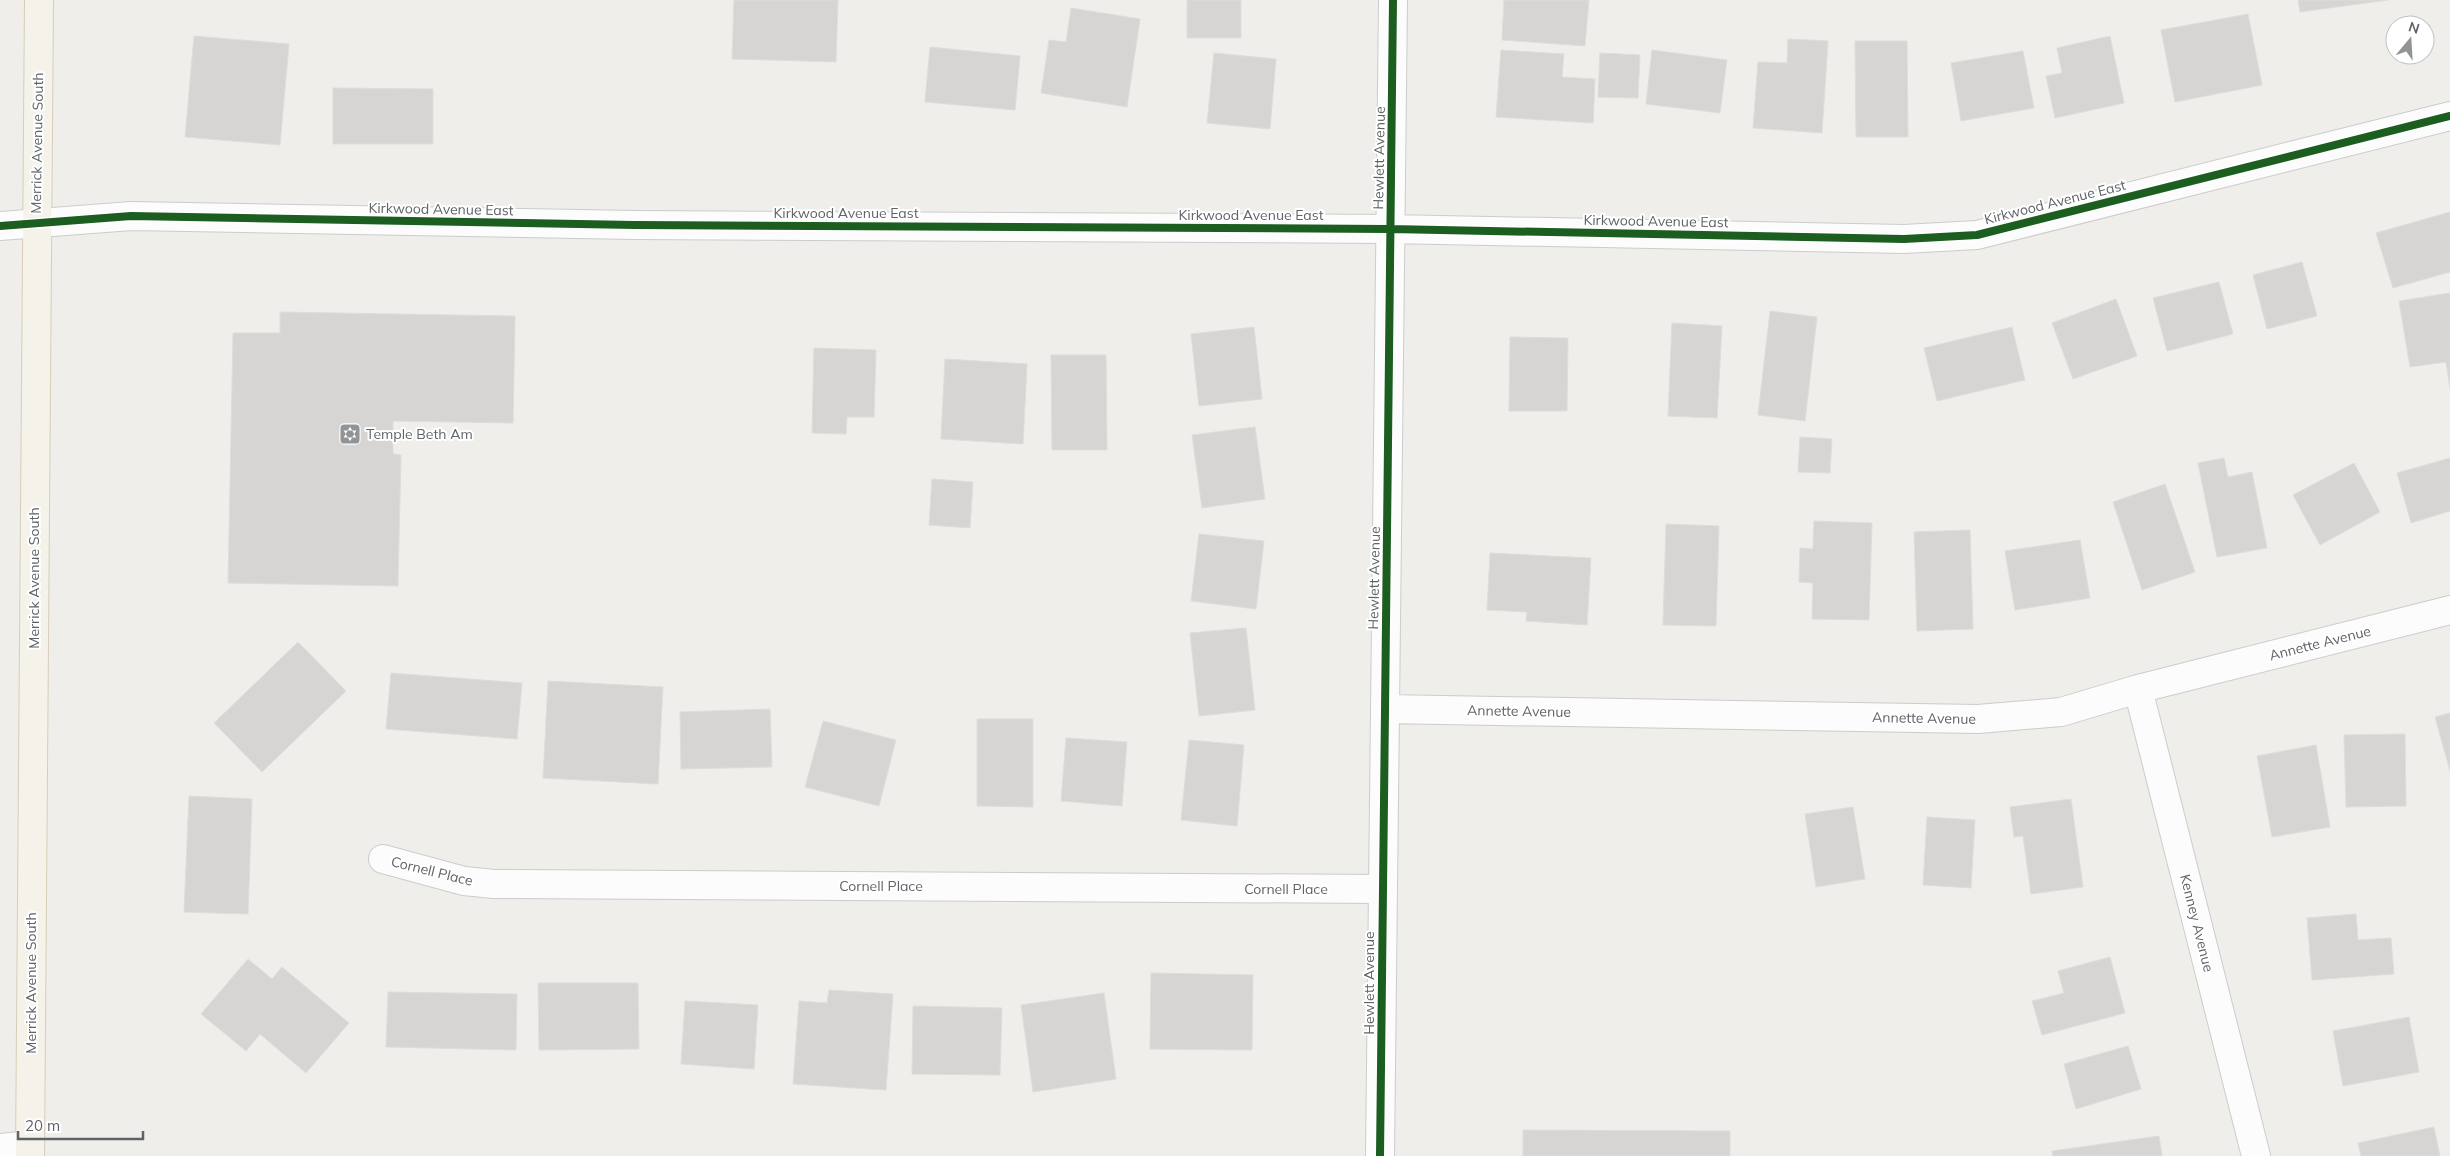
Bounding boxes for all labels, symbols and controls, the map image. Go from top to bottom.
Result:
north arrow [2385,15,2435,65]
text: N [2406,17,2422,38]
street label: Merrick Avenue South [27,72,47,214]
street label: Hewlett Avenue [1369,106,1389,210]
street label: Kirkwood Avenue East [1982,176,2128,228]
street label: Kirkwood Avenue East [368,199,514,219]
street label: Kirkwood Avenue East [773,204,919,222]
street label: Kirkwood Avenue East [1178,206,1324,224]
street label: Kirkwood Avenue East [1583,211,1729,231]
synagogue icon: Temple Beth Am [338,422,362,446]
place label: Temple Beth Am [366,425,473,443]
street label: Merrick Avenue South [25,507,43,649]
street label: Hewlett Avenue [1364,526,1384,630]
street label: Annette Avenue [2267,622,2373,664]
street label: Annette Avenue [1467,701,1571,721]
street label: Annette Avenue [1872,708,1976,728]
street label: Cornell Place [389,852,475,890]
street label: Kenney Avenue [2176,872,2218,974]
street label: Cornell Place [839,877,923,895]
street label: Cornell Place [1244,880,1328,898]
street label: Merrick Avenue South [22,912,40,1054]
street label: Hewlett Avenue [1360,931,1378,1035]
scale bar [18,1108,142,1140]
text: 20 m [25,1116,60,1135]

